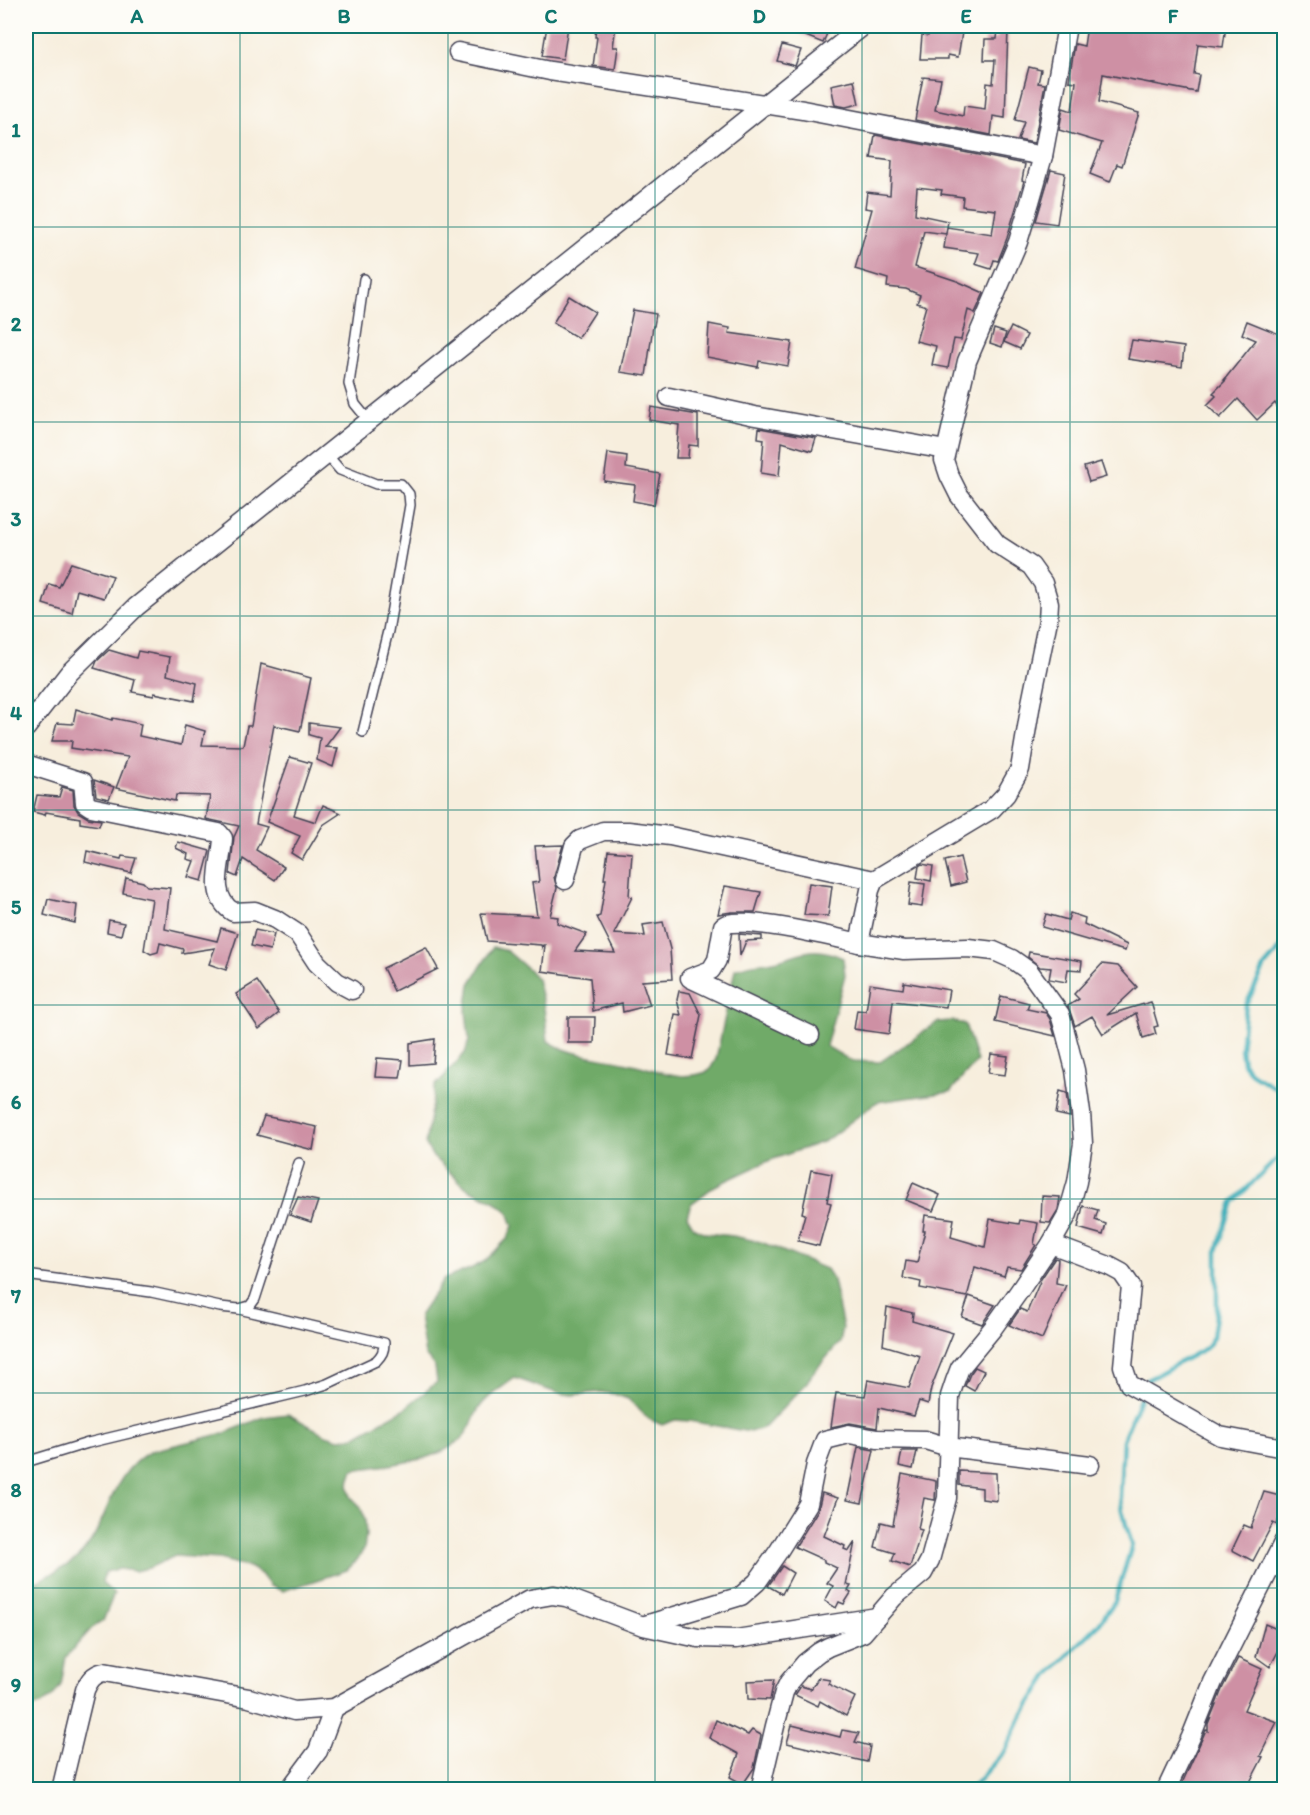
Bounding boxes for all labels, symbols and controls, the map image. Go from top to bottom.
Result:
text: A [130,4,144,28]
text: B [338,4,351,28]
text: C [545,4,558,28]
text: D [752,4,766,28]
text: E [960,4,972,28]
text: F [1168,4,1179,28]
text: 1 [11,118,21,142]
text: 2 [11,312,22,336]
text: 3 [11,507,22,531]
text: 4 [10,701,22,725]
text: 5 [11,895,22,919]
text: 6 [11,1090,22,1114]
text: 7 [10,1284,21,1308]
text: 8 [11,1478,22,1502]
text: 9 [11,1673,21,1697]

